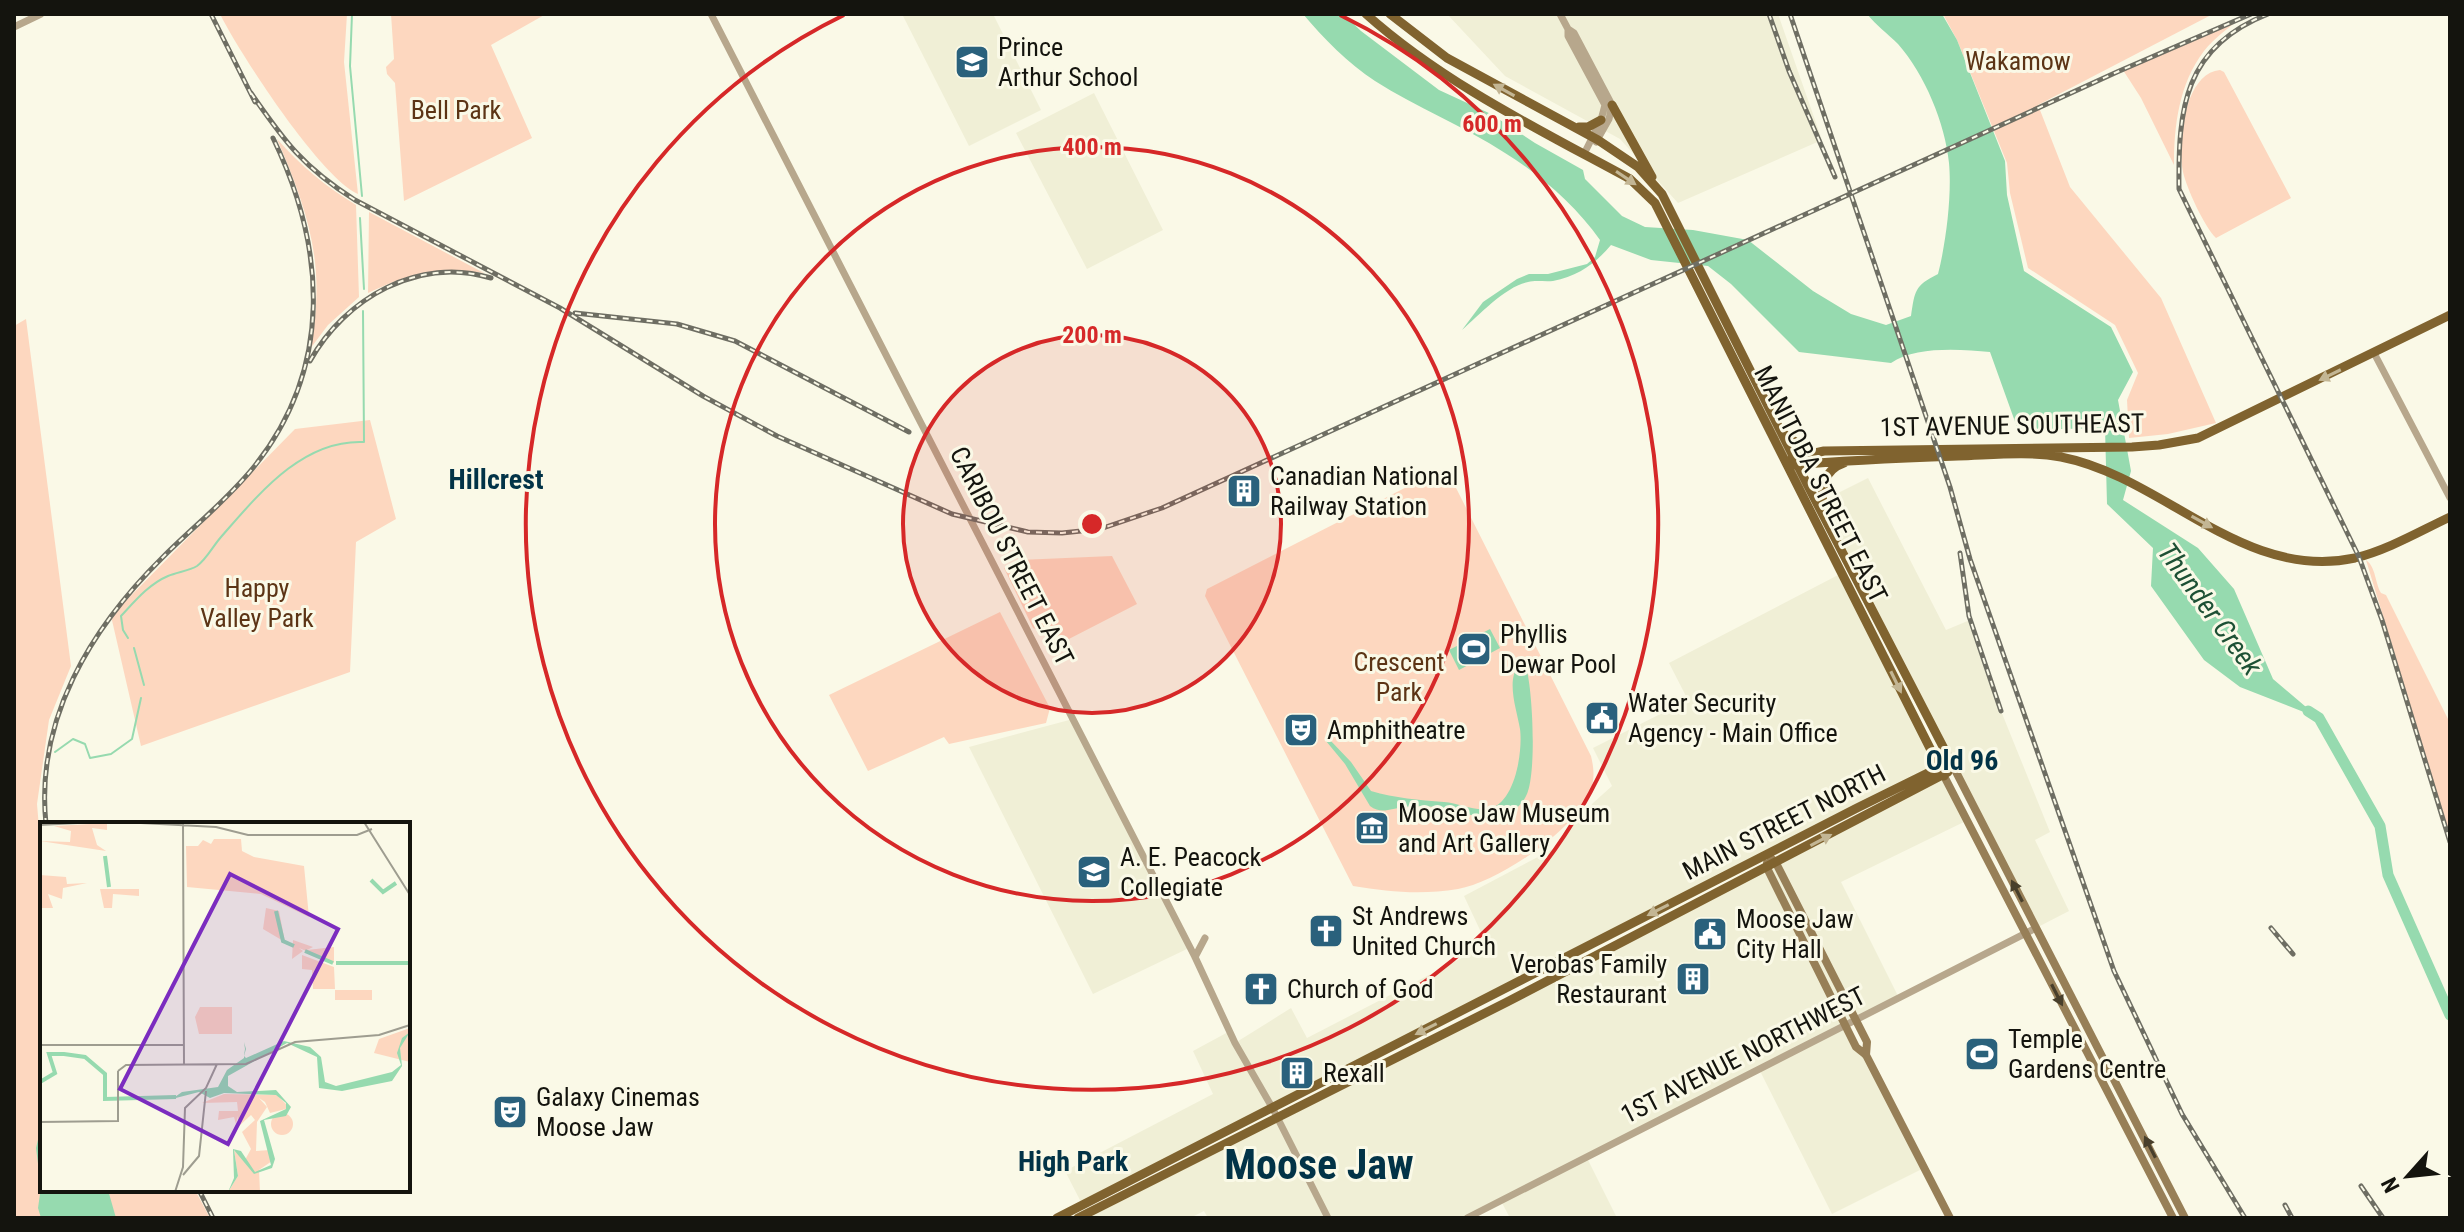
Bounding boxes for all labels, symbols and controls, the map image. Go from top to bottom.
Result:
place label: Prince Arthur School [998,32,1138,92]
school or university icon: Prince Arthur School [953,43,991,81]
park label: Wakamow [1965,46,2071,76]
one-way arrow [1493,83,1516,97]
park label: Bell Park [411,95,502,125]
text: 600 m [1462,110,1522,138]
text: 400 m [1062,133,1122,161]
one-way arrow [1615,171,1636,186]
text: 200 m [1062,321,1122,349]
street label: MANITOBA STREET EAST [1748,361,1894,607]
one-way arrow [2319,368,2342,382]
street label: 1ST AVENUE SOUTHEAST [1879,408,2145,442]
street label: CARIBOU STREET EAST [944,442,1080,670]
place label: Canadian National Railway Station [1270,461,1458,521]
district label: Hillcrest [449,463,543,496]
building icon: Canadian National Railway Station [1225,472,1263,510]
centre of rings [1078,510,1106,538]
one-way arrow [2191,515,2213,529]
water label: Thunder Creek [2151,536,2269,682]
park label: Happy Valley Park [200,573,314,633]
place label: Phyllis Dewar Pool [1500,619,1617,679]
sports icon: Phyllis Dewar Pool [1455,630,1493,668]
park label: Crescent Park [1354,647,1444,707]
one-way arrow [1890,670,1903,693]
place label: Water Security Agency - Main Office [1628,688,1838,748]
public building icon: Water Security Agency - Main Office [1583,699,1621,737]
theatre icon: Amphitheatre [1282,711,1320,749]
place label: Amphitheatre [1327,715,1465,745]
district label: Old 96 [1926,744,1998,777]
street label: MAIN STREET NORTH [1678,758,1890,886]
place label: Moose Jaw Museum and Art Gallery [1398,798,1610,858]
museum icon: Moose Jaw Museum and Art Gallery [1353,809,1391,847]
inset map [40,822,410,1192]
one-way arrow [1809,833,1832,846]
place label: A. E. Peacock Collegiate [1120,842,1262,902]
school or university icon: A. E. Peacock Collegiate [1075,853,1113,891]
one-way arrow [2011,880,2024,903]
place label: St Andrews United Church [1352,901,1496,961]
one-way arrow [1646,904,1669,917]
place label: Moose Jaw City Hall [1736,904,1854,964]
church icon: St Andrews United Church [1307,912,1345,950]
public building icon: Moose Jaw City Hall [1691,915,1729,953]
place label: Verobas Family Restaurant [1510,949,1667,1009]
building icon: Verobas Family Restaurant [1674,960,1712,998]
church icon: Church of God [1242,970,1280,1008]
place label: Church of God [1287,974,1434,1004]
street label: 1ST AVENUE NORTHWEST [1616,980,1870,1130]
one-way arrow [2050,983,2063,1006]
one-way arrow [1415,1022,1438,1036]
place label: Temple Gardens Centre [2008,1024,2166,1084]
sports icon: Temple Gardens Centre [1963,1035,2001,1073]
building icon: Rexall [1278,1054,1316,1092]
place label: Rexall [1323,1058,1385,1088]
place label: Galaxy Cinemas Moose Jaw [536,1082,700,1142]
theatre icon: Galaxy Cinemas Moose Jaw [491,1093,529,1131]
one-way arrow [2143,1136,2156,1159]
north arrow [2368,1136,2448,1216]
district label: Moose Jaw [1224,1140,1414,1189]
district label: High Park [1018,1145,1129,1178]
text: N [2376,1173,2405,1197]

